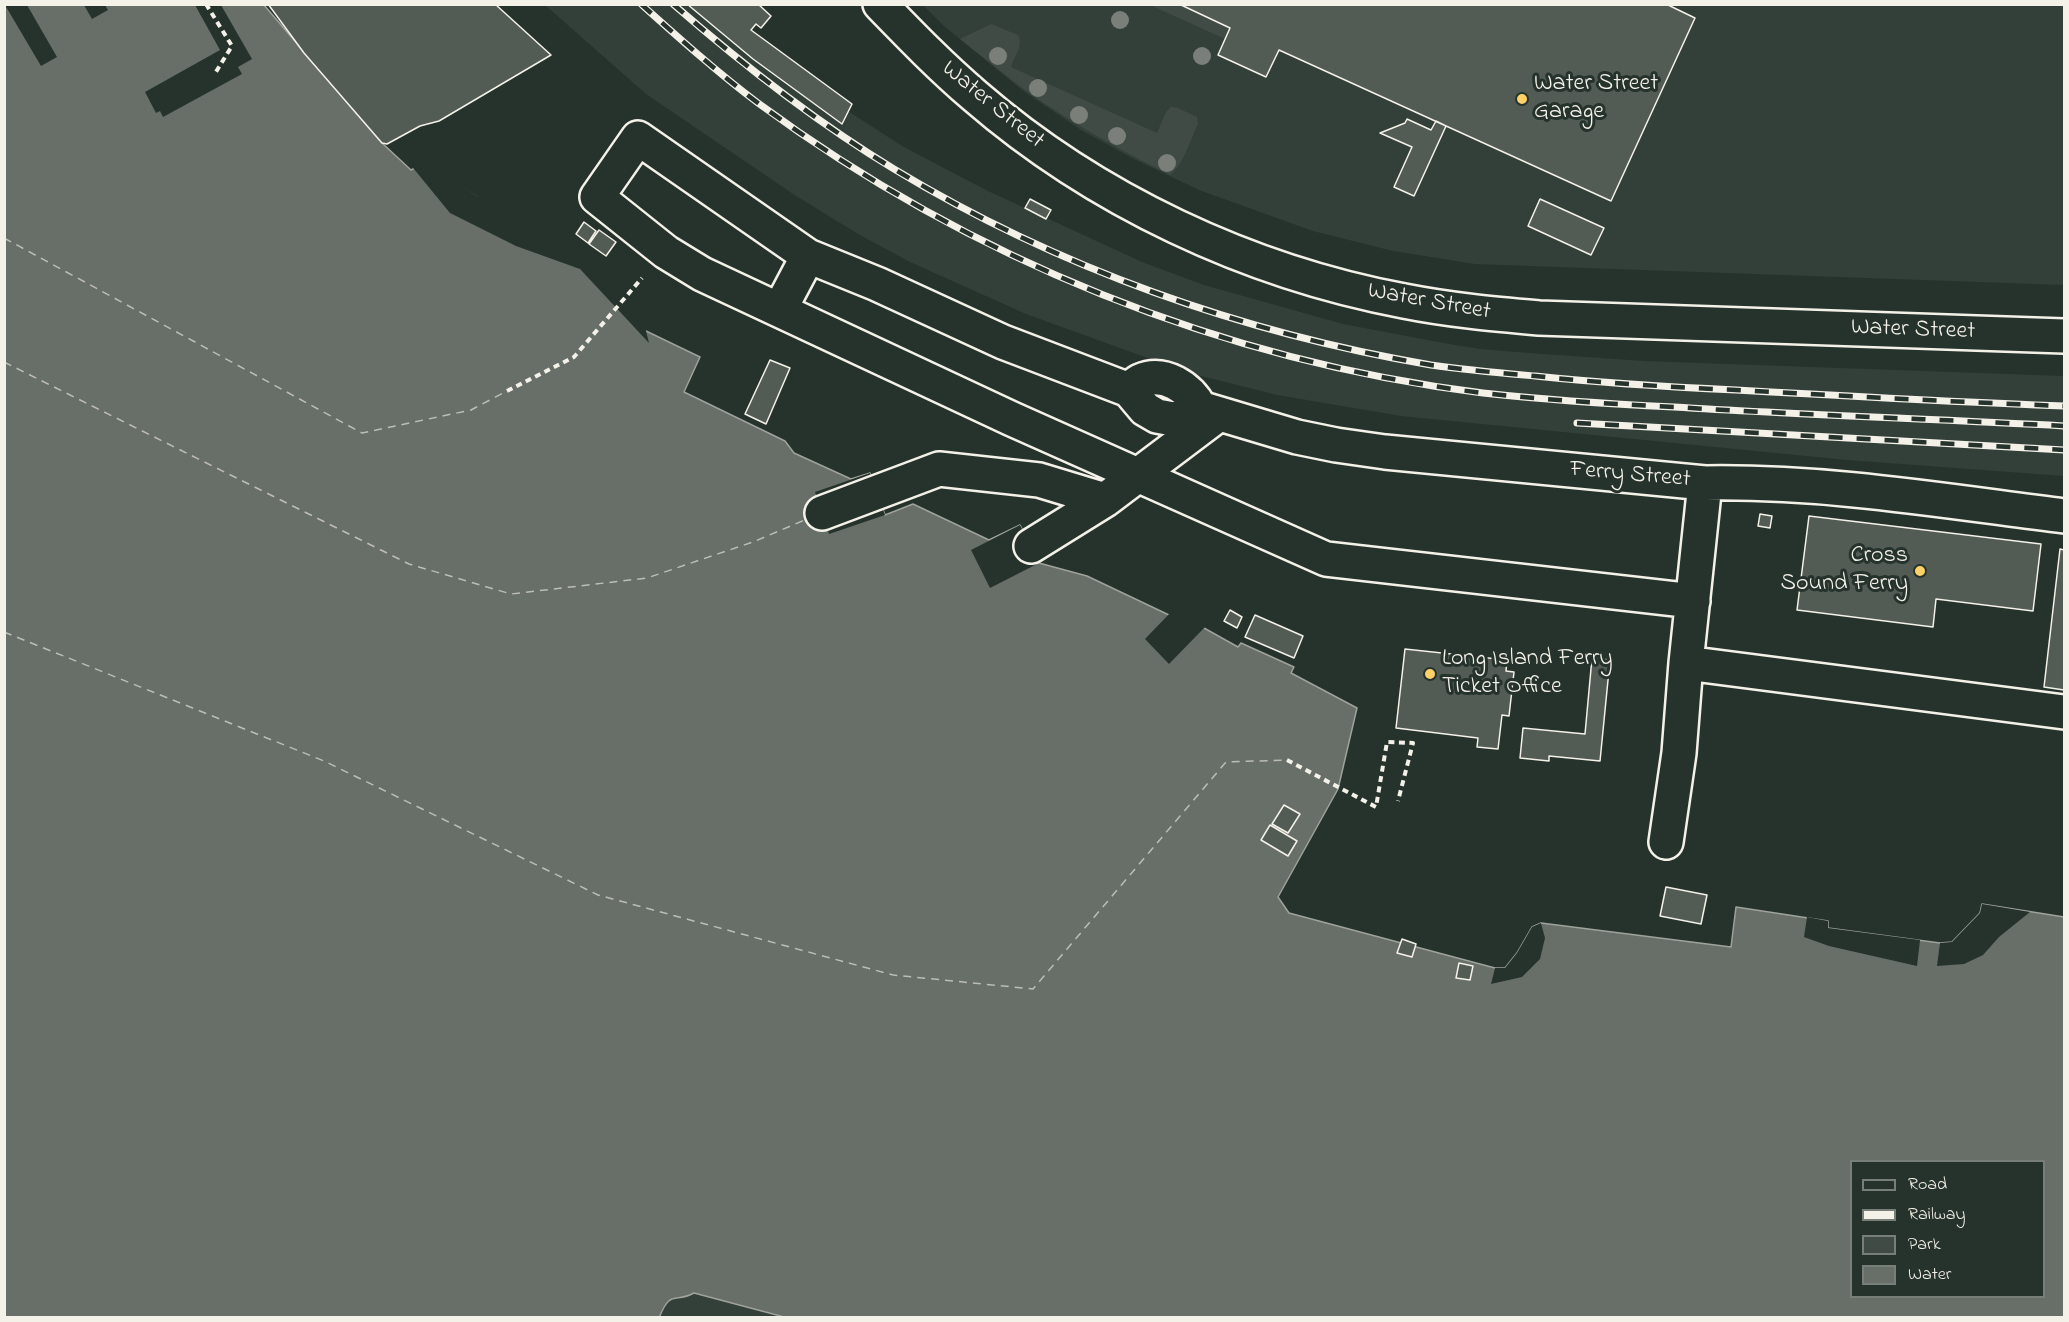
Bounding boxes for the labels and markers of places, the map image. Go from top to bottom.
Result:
place label: Water Street Garage [1534,71,1658,127]
marker: Water Street Garage [1515,92,1529,106]
place label: Cross Sound Ferry [1781,543,1908,599]
marker: Cross Sound Ferry [1913,564,1927,578]
place label: Long Island Ferry Ticket Office [1442,646,1613,702]
marker: Long Island Ferry Ticket Office [1423,667,1437,681]

